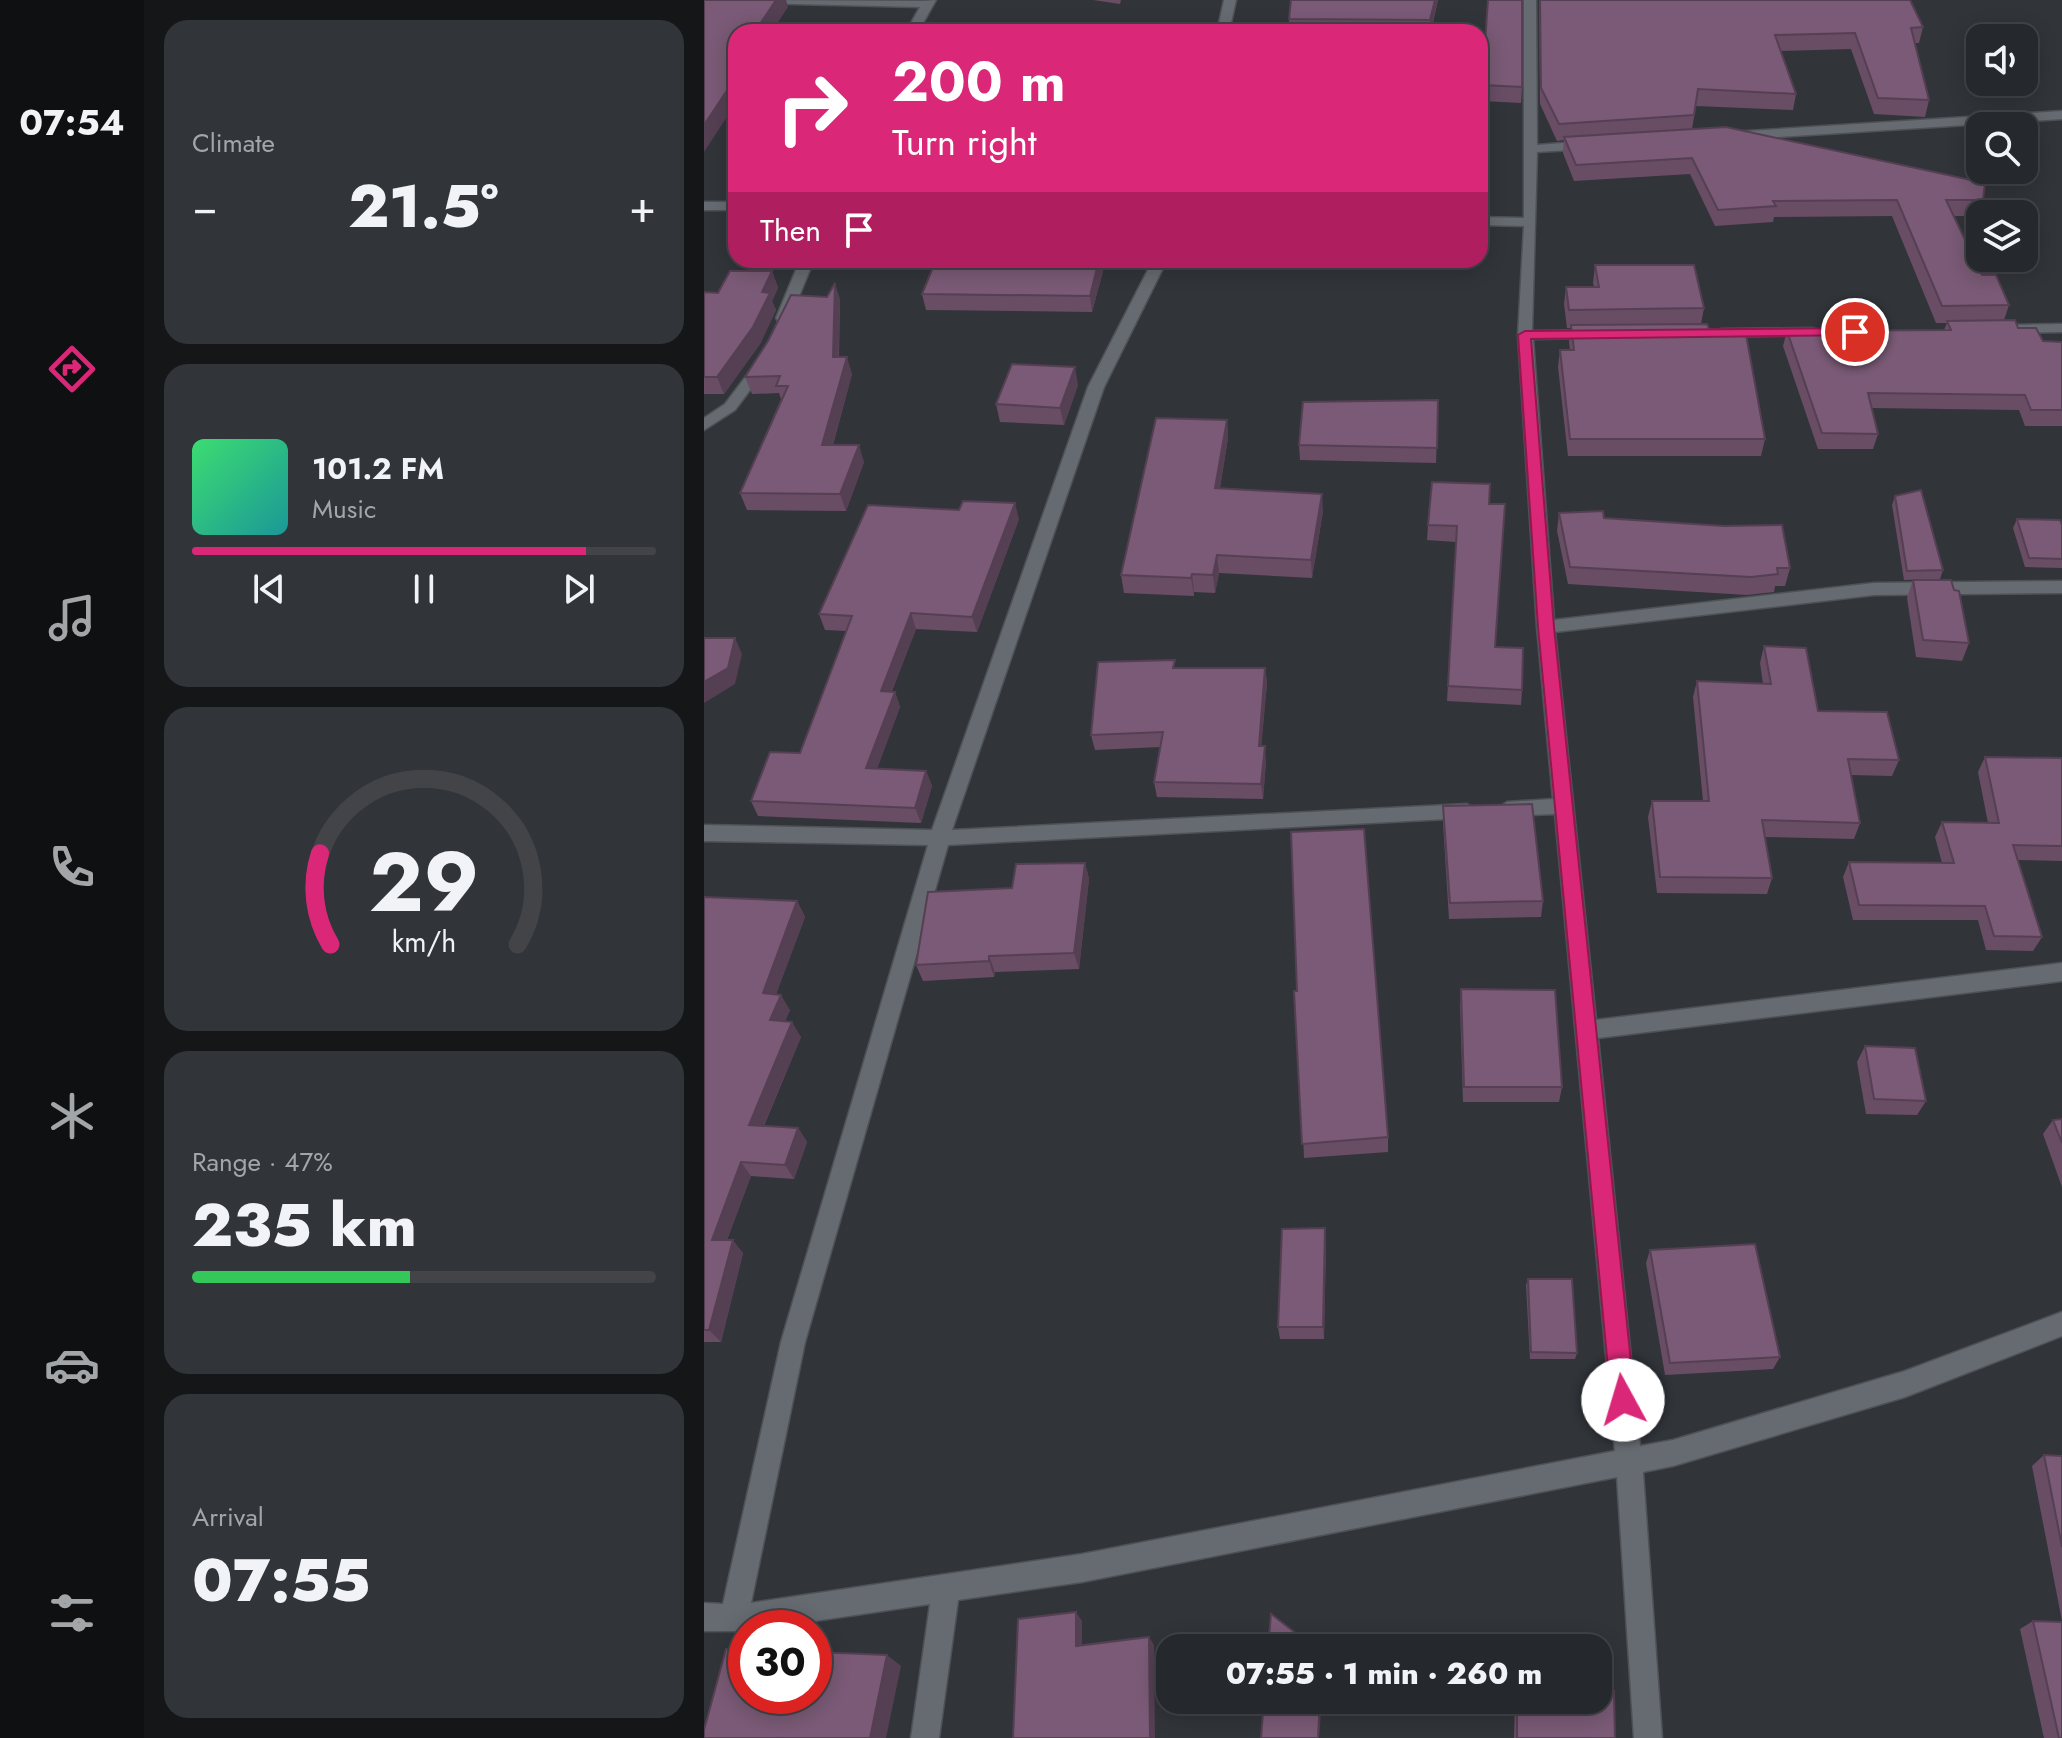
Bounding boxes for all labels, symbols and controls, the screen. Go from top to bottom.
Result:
map controls [1966,24,2038,272]
button: sound [1966,24,2038,96]
text: 200 m [892,41,1066,122]
icon: right [760,56,864,160]
text: 07:54 [19,96,125,148]
button: search [1966,112,2038,184]
text: Turn right [892,116,1037,168]
text: Climate [192,124,275,162]
text: 21.5° [348,163,499,250]
text: − [192,175,218,239]
text: + [629,175,656,239]
button: layers [1966,200,2038,272]
icon: arrive [837,208,881,252]
text: Then [760,209,821,252]
pin [1821,298,1889,366]
icon: arrive [1833,310,1877,354]
icon: directions [44,341,100,397]
text: 101.2 FM [312,447,444,490]
text: Music [312,490,376,528]
icon: previous [247,567,291,611]
icon: pause [402,567,446,611]
icon: next [557,567,601,611]
icon: music [44,590,100,646]
text: 29 [369,822,479,942]
icon: phone [44,839,100,895]
text: km/h [392,921,456,963]
icon: climate [44,1088,100,1144]
text: Range · 47% [192,1143,333,1181]
text: 235 km [192,1182,417,1269]
icon: car [44,1337,100,1393]
position arrow [1581,1358,1665,1442]
text: Arrival [192,1498,264,1536]
text: 07:55 [192,1537,370,1624]
icon: filters [44,1585,100,1641]
speed limit sign: 30 [728,1610,832,1714]
text: 07:55 · 1 min · 260 m [1226,1652,1542,1695]

